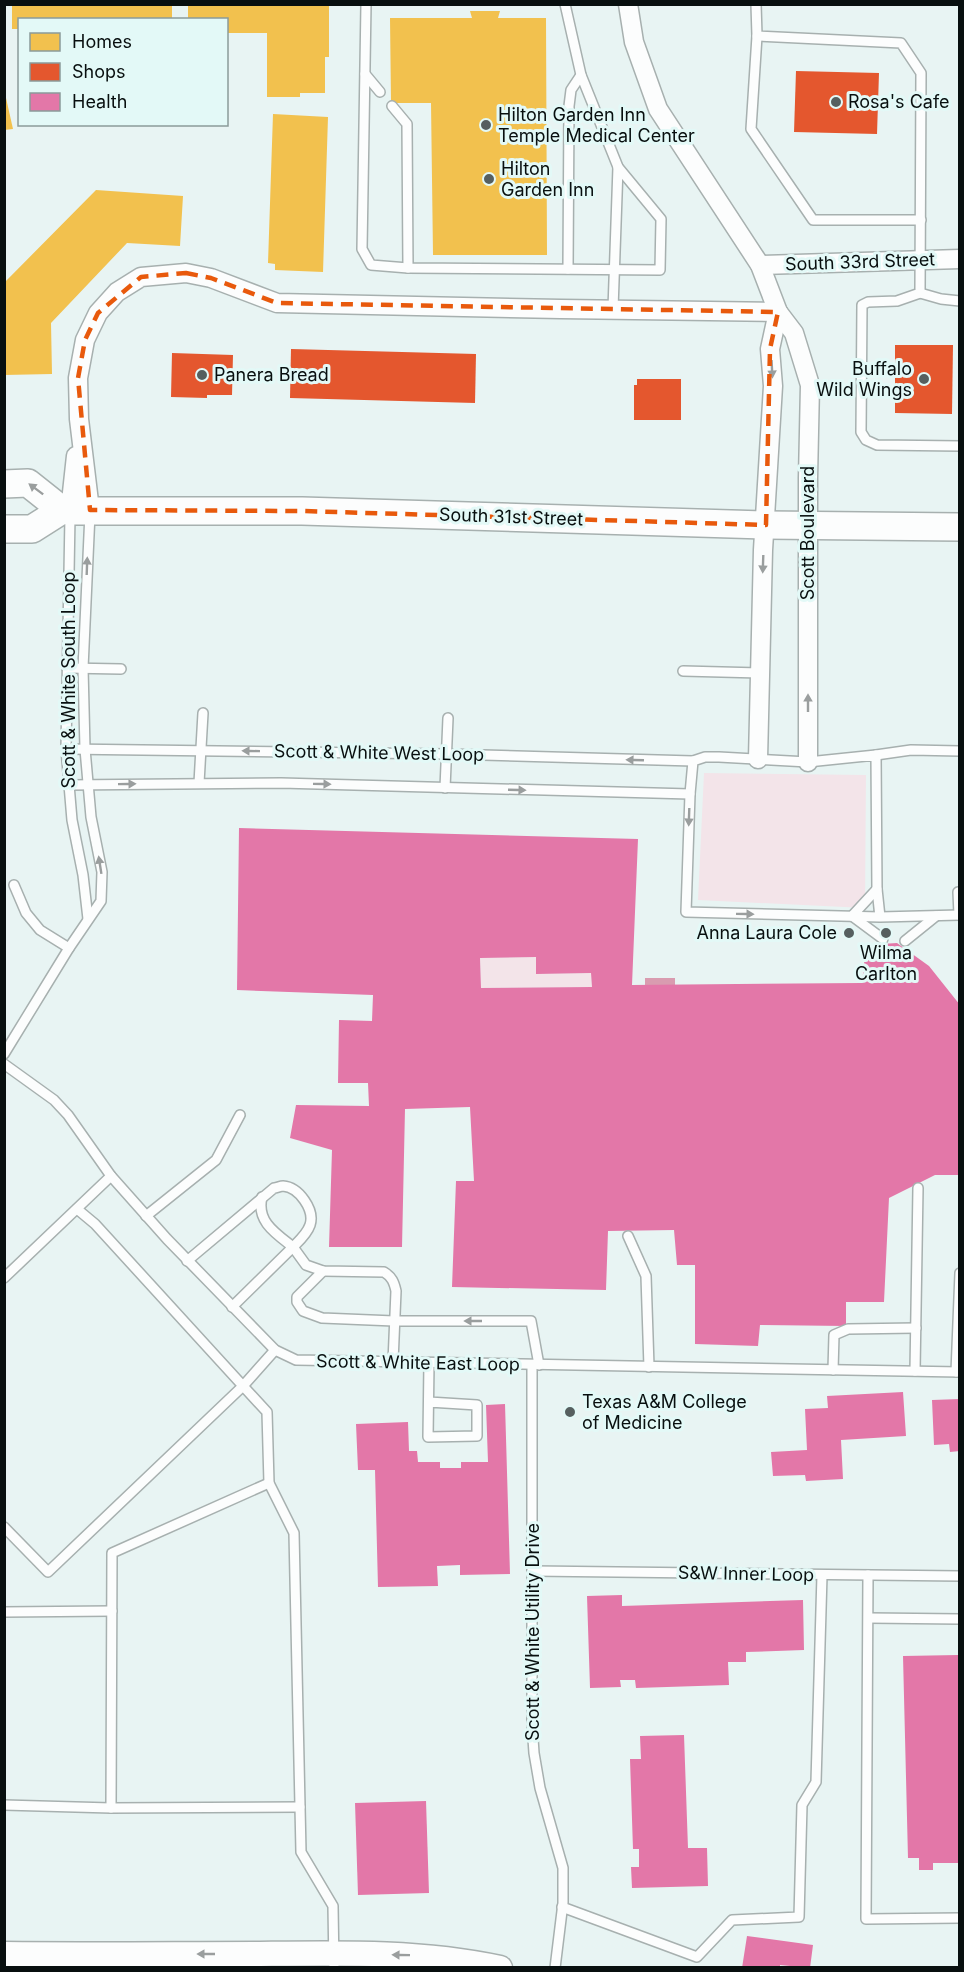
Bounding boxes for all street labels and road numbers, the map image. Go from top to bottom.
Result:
street label: South 33rd Street [785,248,935,275]
street label: Scott Boulevard [797,466,818,600]
street label: South 31st Street [439,503,584,530]
street label: Scott & White South Loop [58,571,79,789]
street label: Scott & White West Loop [274,740,484,765]
street label: Scott & White East Loop [316,1350,520,1375]
street label: Scott & White Utility Drive [522,1523,543,1741]
street label: S&W Inner Loop [678,1562,814,1585]

